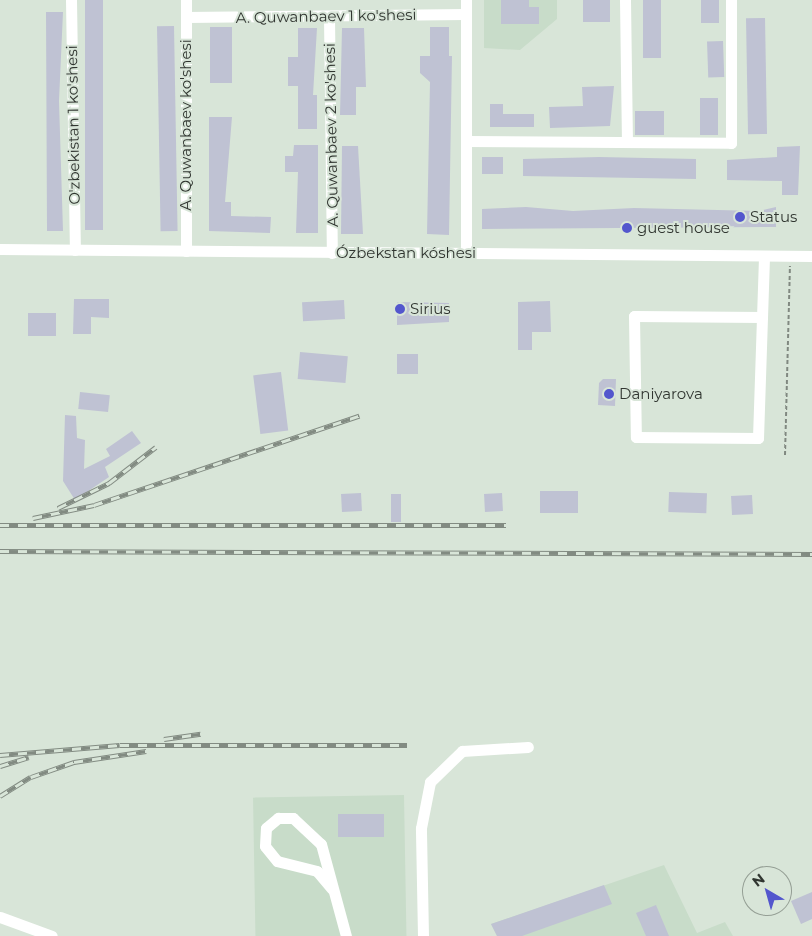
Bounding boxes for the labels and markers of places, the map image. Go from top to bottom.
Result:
place label: Status [750,208,797,226]
marker: Status [734,211,746,223]
place label: guest house [637,219,730,237]
marker: guest house [621,222,633,234]
place label: Sirius [410,300,451,318]
marker: Sirius [394,303,406,315]
place label: Daniyarova [619,385,703,403]
marker: Daniyarova [603,388,615,400]

